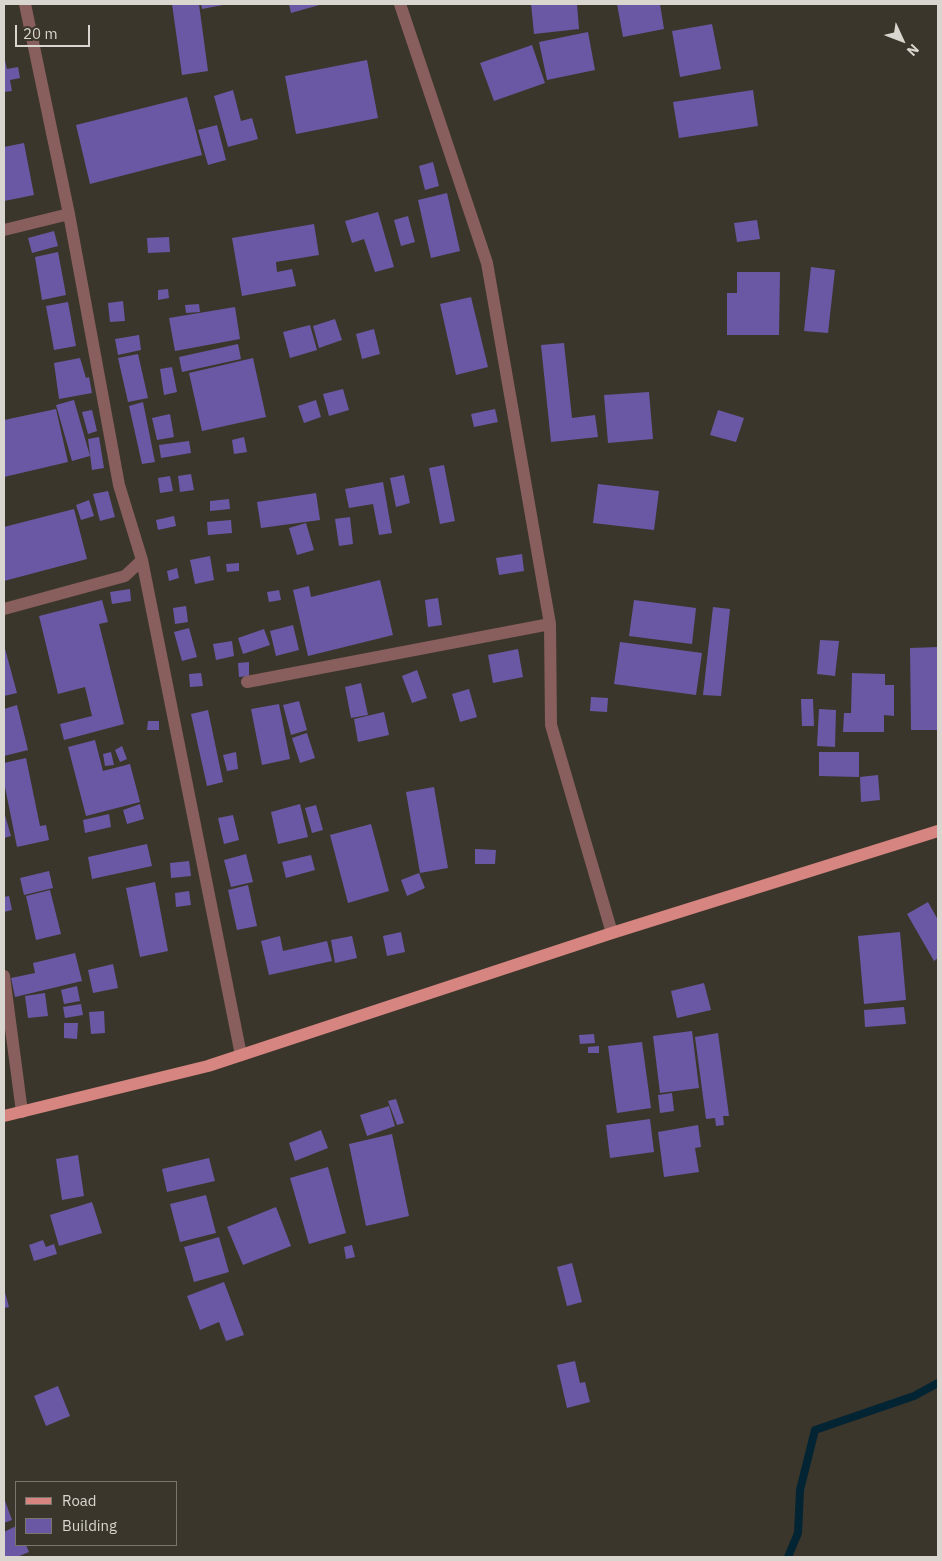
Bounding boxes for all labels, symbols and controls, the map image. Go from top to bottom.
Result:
scale bar [18,15,92,47]
north arrow [877,15,927,65]
text: 20 m [23,24,58,43]
text: N [903,40,923,60]
legend [15,1481,178,1546]
text: Road [62,1491,97,1510]
text: Building [62,1516,117,1535]

